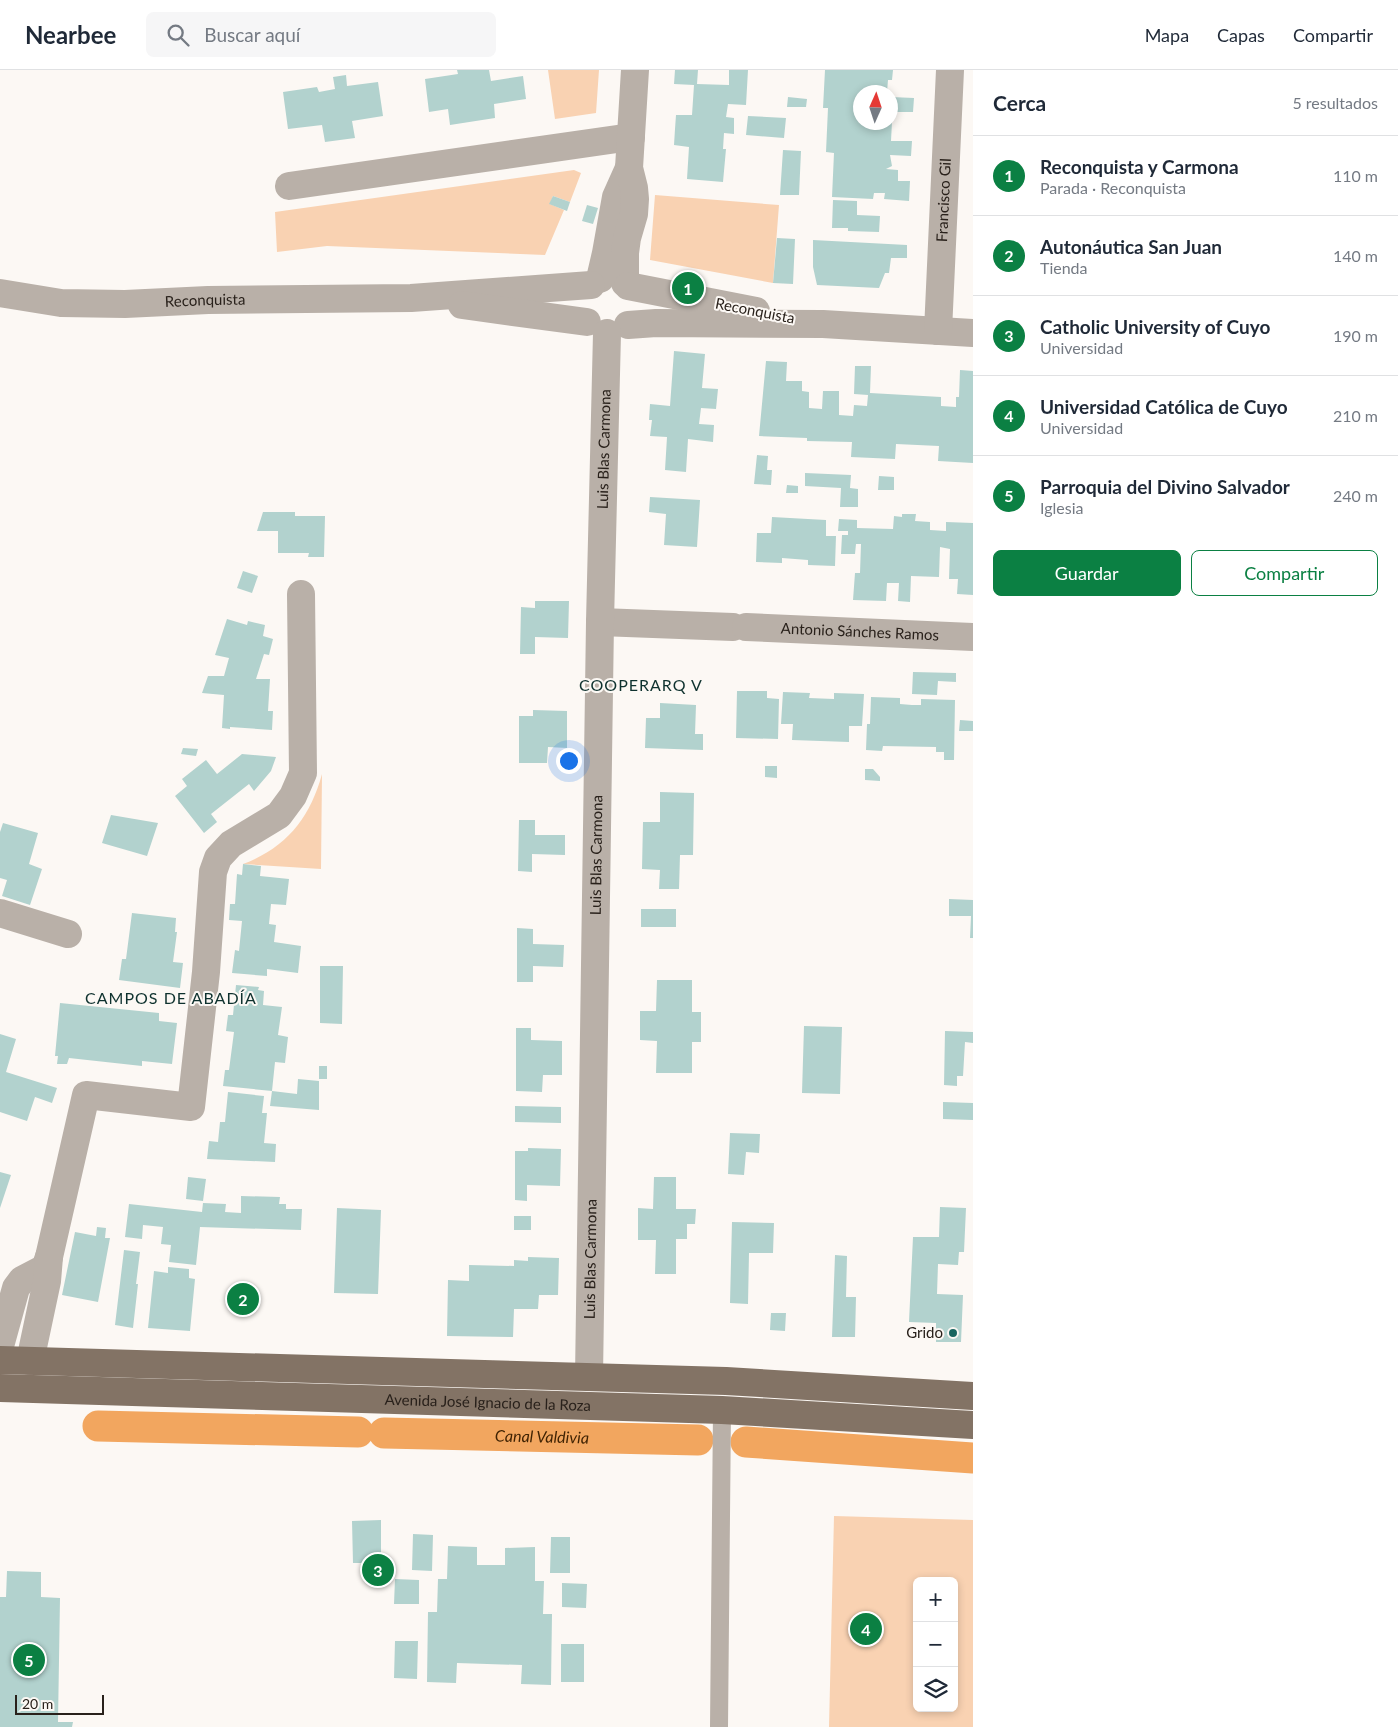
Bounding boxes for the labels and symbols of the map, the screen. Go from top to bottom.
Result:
north arrow [853,85,898,130]
street label: Francisco Gil [932,158,954,242]
pin: 1 [672,269,704,307]
street label: Reconquista [164,290,245,310]
street label: Reconquista [714,294,796,327]
street label: Luis Blas Carmona [593,389,614,509]
street label: Antonio Sánches Ramos [780,619,939,643]
district label: COOPERARQ V [579,675,703,694]
your location [556,748,582,774]
street label: Luis Blas Carmona [586,795,605,915]
district label: CAMPOS DE ABADÍA [85,988,257,1007]
street label: Luis Blas Carmona [580,1199,600,1319]
pin: 2 [227,1280,259,1318]
place label: Grido [906,1323,943,1341]
marker: Grido [947,1327,959,1339]
street label: Avenida José Ignacio de la Roza [384,1390,591,1414]
water label: Canal Valdivia [495,1425,589,1447]
pin: 3 [362,1551,394,1589]
pin: 4 [850,1610,882,1648]
pin: 5 [13,1641,45,1679]
scale bar [15,1692,104,1715]

